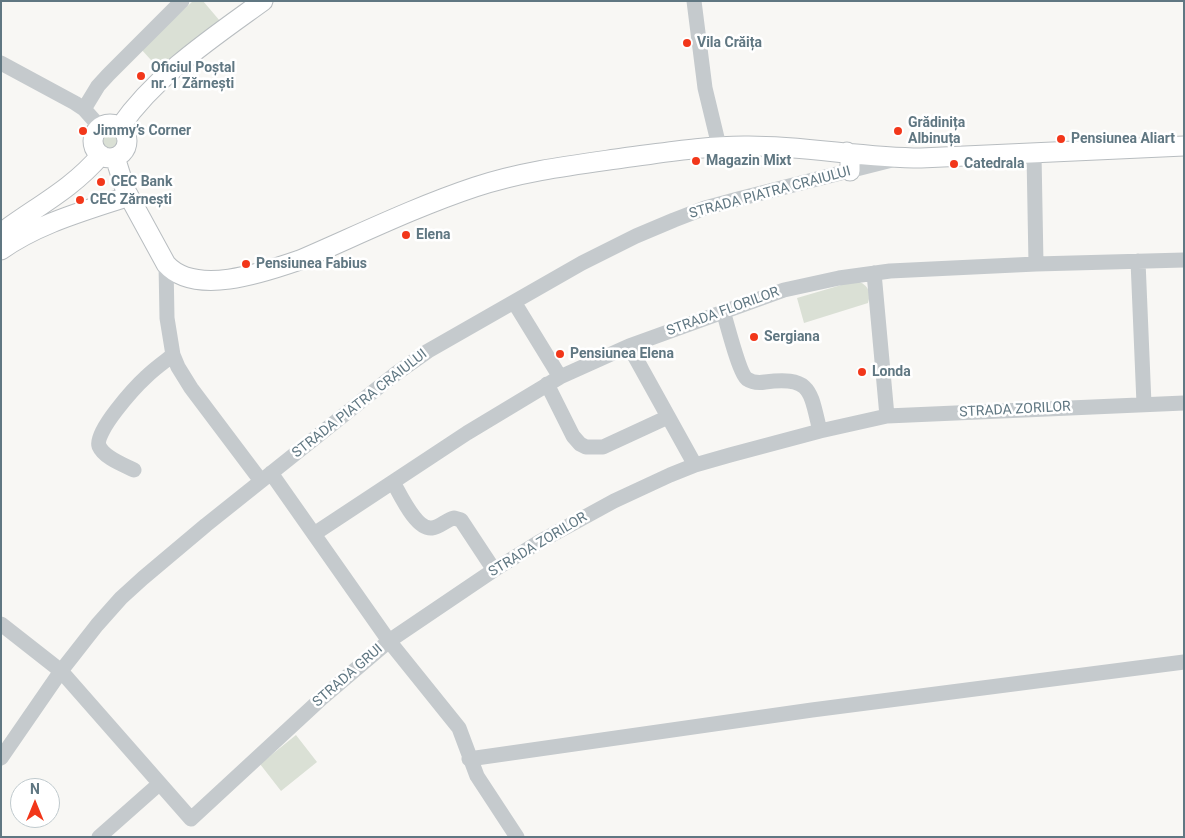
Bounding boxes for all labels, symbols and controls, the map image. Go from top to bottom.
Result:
place label: Vila Crăița [697,35,762,51]
marker: Vila Crăița [681,37,693,49]
place label: Oficiul Poștal nr. 1 Zărnești [151,60,235,92]
marker: Oficiul Poștal nr. 1 Zărnești [135,70,147,82]
place label: Grădinița Albinuța [908,115,965,148]
place label: Jimmy’s Corner [93,123,191,139]
marker: Jimmy’s Corner [77,125,89,137]
marker: Grădinița Albinuța [892,125,904,137]
place label: Pensiunea Aliart [1071,131,1175,147]
marker: Pensiunea Aliart [1055,133,1067,145]
place label: Magazin Mixt [706,153,791,169]
marker: Magazin Mixt [690,155,702,167]
place label: Catedrala [964,156,1024,172]
marker: Catedrala [948,158,960,170]
street label: STRADA PIATRA CRAIULUI [687,163,853,223]
place label: CEC Bank [111,174,172,190]
marker: CEC Bank [95,176,107,188]
place label: CEC Zărnești [90,192,172,208]
marker: CEC Zărnești [74,194,86,206]
place label: Elena [416,227,450,243]
marker: Elena [400,229,412,241]
place label: Pensiunea Fabius [256,256,367,272]
marker: Pensiunea Fabius [240,258,252,270]
street label: STRADA FLORILOR [665,284,781,340]
place label: Sergiana [764,329,820,345]
marker: Sergiana [748,331,760,343]
street label: STRADA PIATRA CRAIULUI [289,346,431,462]
place label: Pensiunea Elena [570,346,674,362]
marker: Pensiunea Elena [554,348,566,360]
place label: Londa [872,364,911,380]
marker: Londa [856,366,868,378]
street label: STRADA ZORILOR [959,399,1071,421]
street label: STRADA ZORILOR [486,509,590,581]
street label: STRADA GRUI [310,641,386,711]
north arrow [10,778,60,828]
text: N [30,781,40,797]

